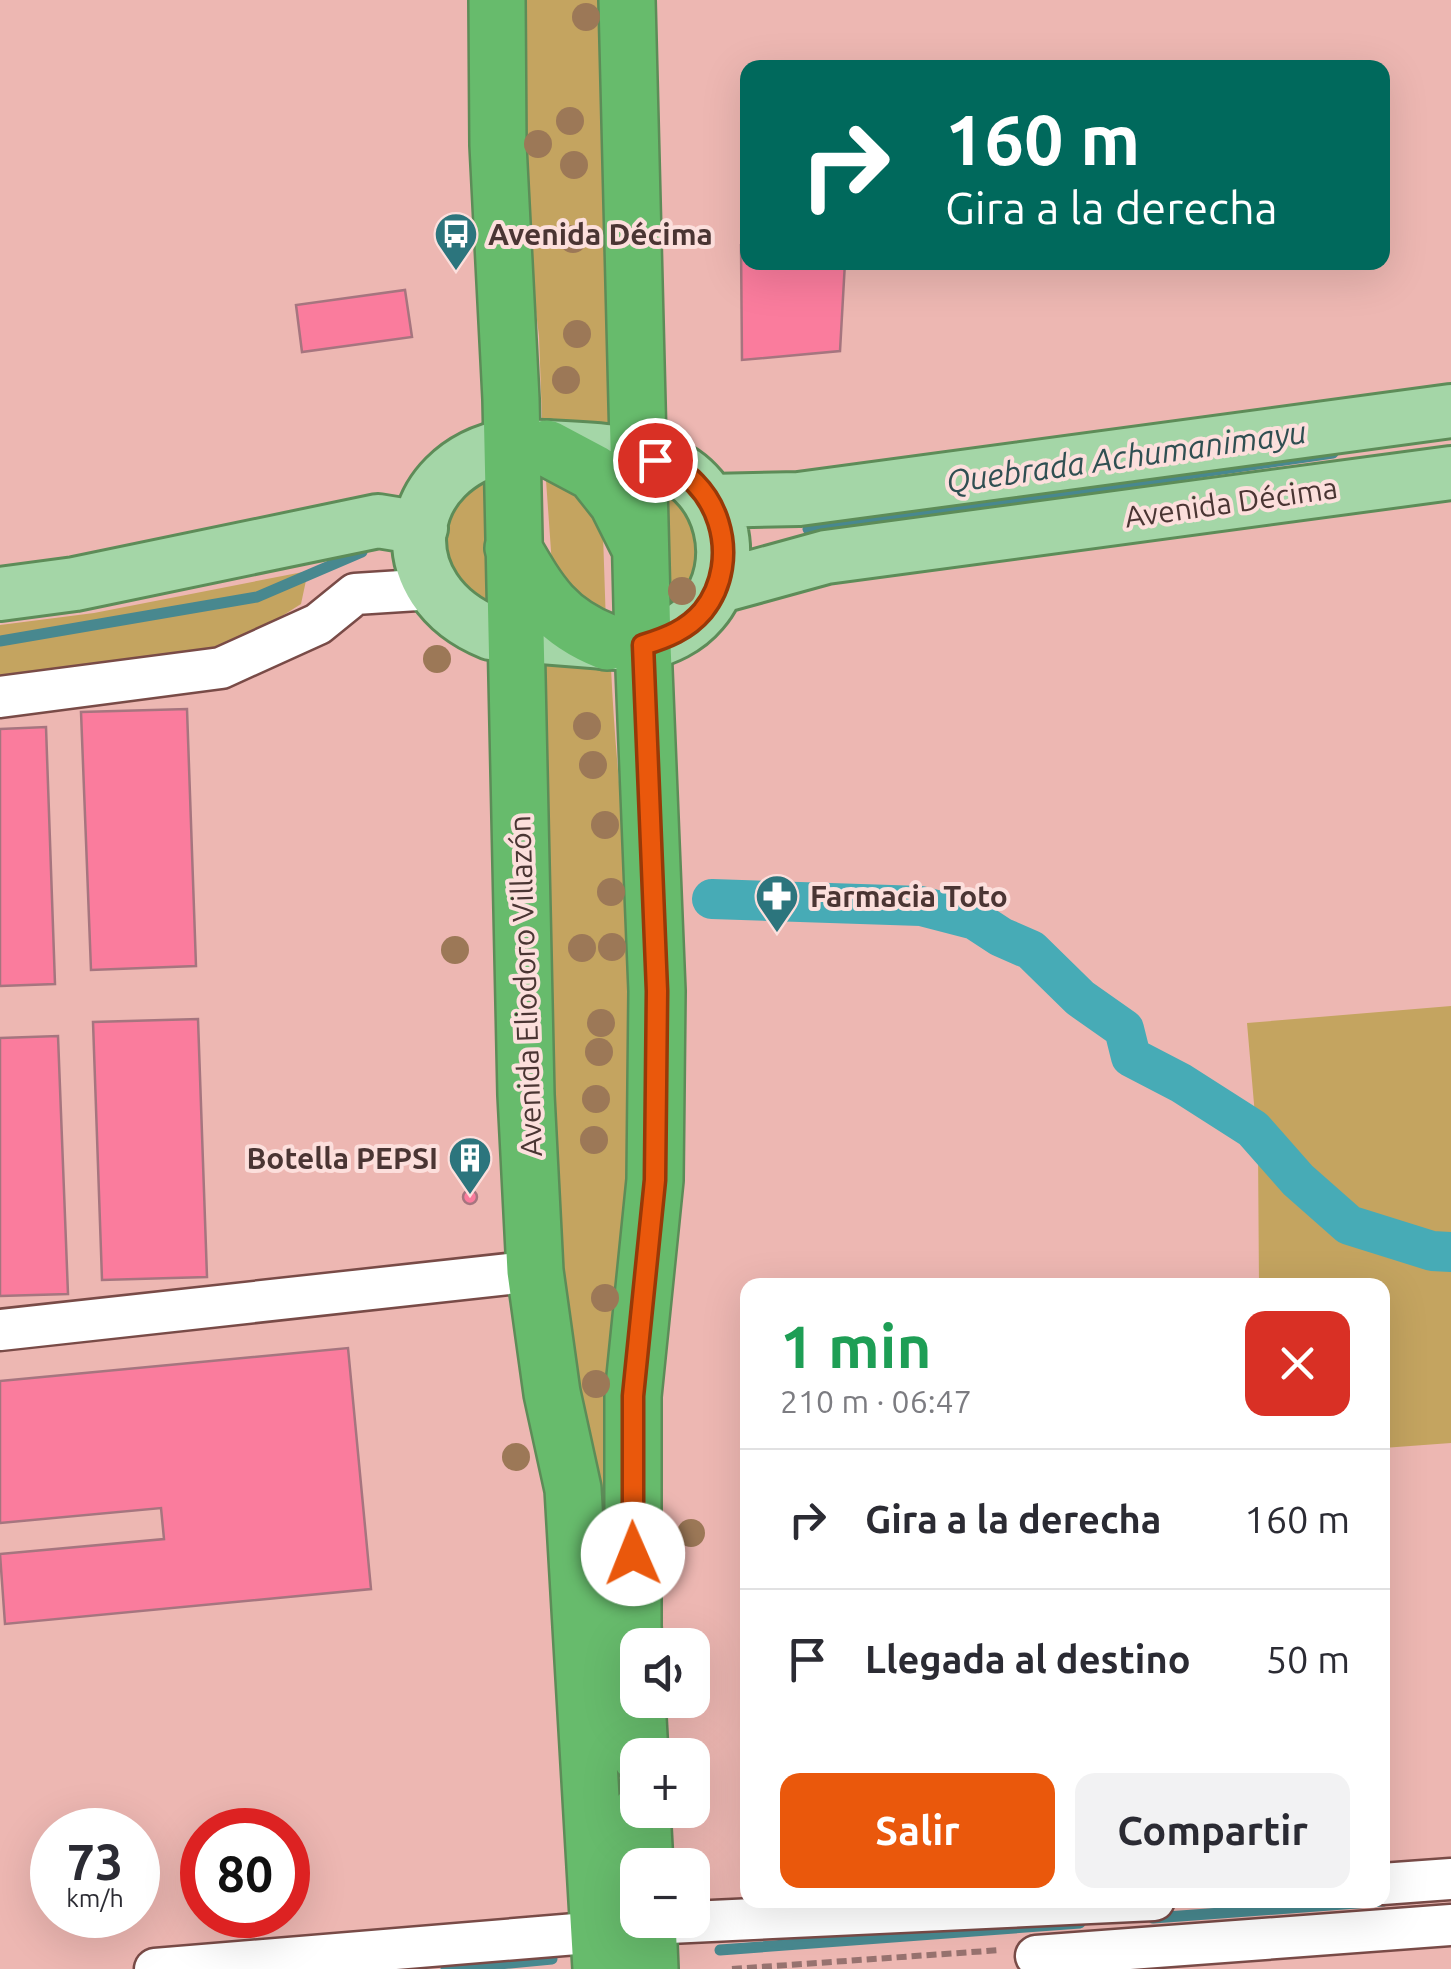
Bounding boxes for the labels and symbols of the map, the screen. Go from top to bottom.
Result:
bus stop icon: Avenida Décima [433,211,479,272]
place label: Avenida Décima [488,217,713,251]
water label: Quebrada Achumanimayu [943,413,1309,500]
pin [613,418,698,503]
street label: Avenida Décima [1122,470,1340,534]
street label: Avenida Eliodoro Villazón [502,815,548,1157]
pharmacy icon: Farmacia Toto [754,873,800,934]
place label: Farmacia Toto [810,879,1008,913]
building icon: Botella PEPSI [447,1135,493,1196]
place label: Botella PEPSI [246,1141,438,1175]
position arrow [581,1502,685,1606]
speed limit sign: 80 [180,1808,310,1938]

